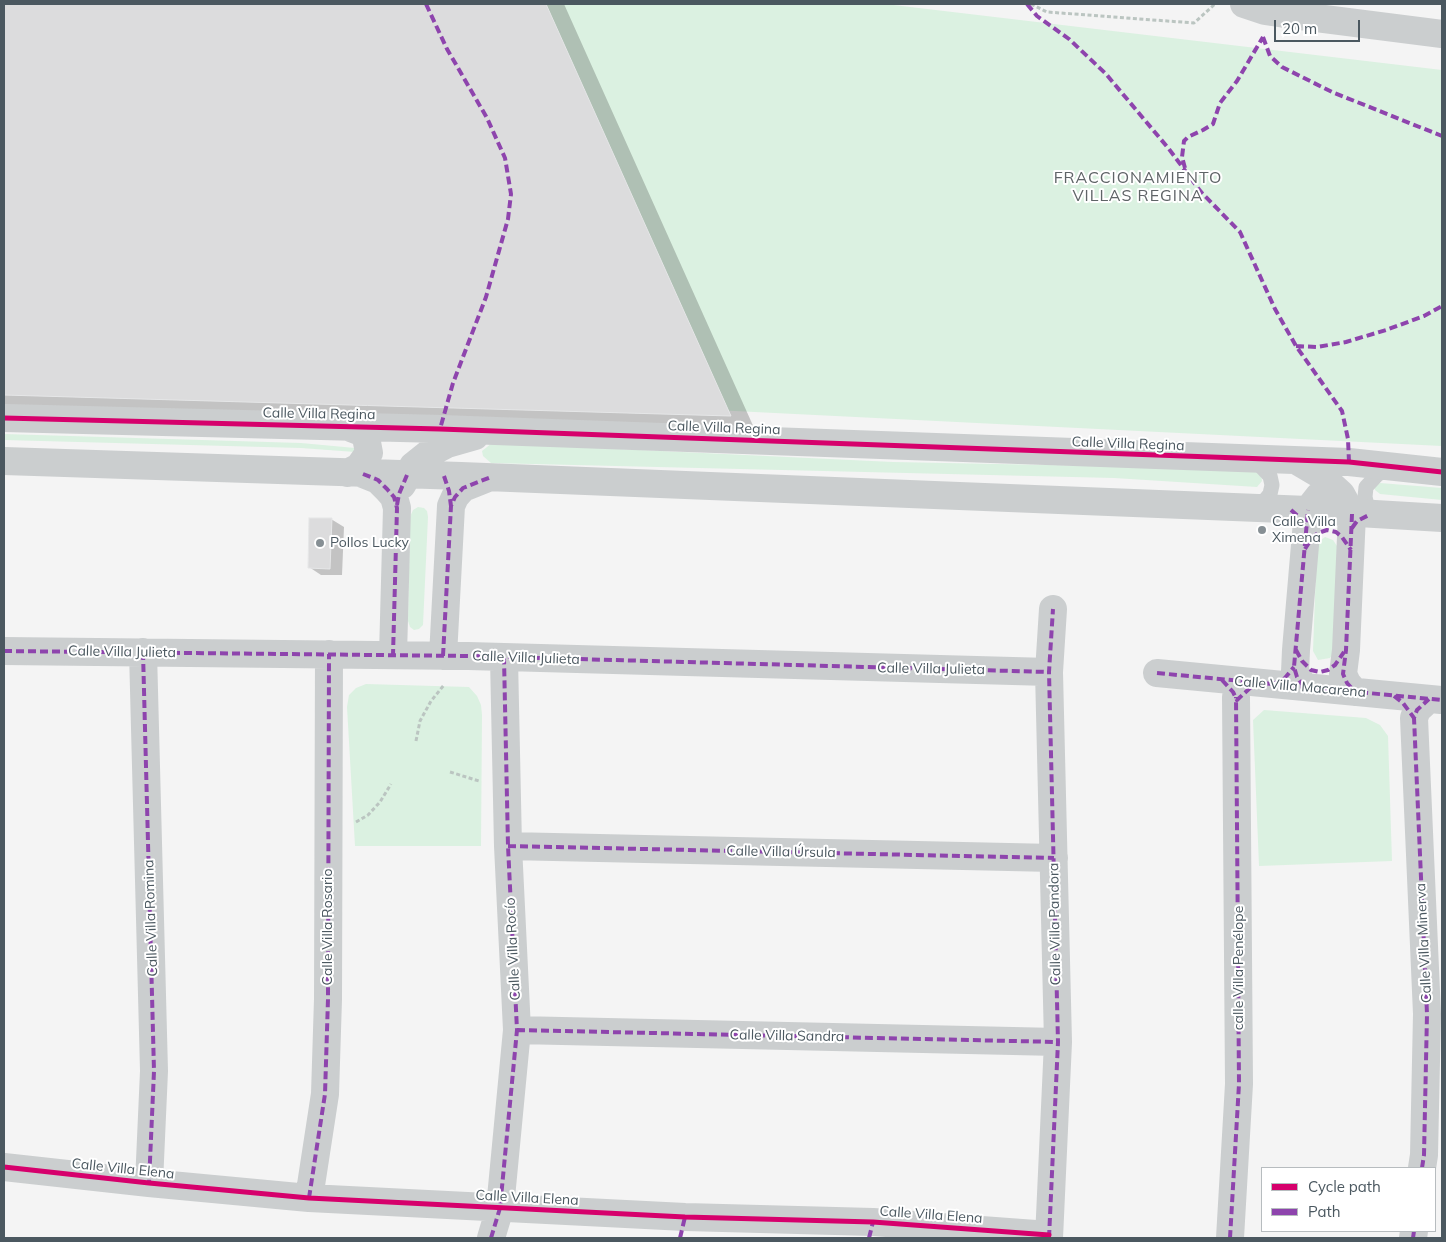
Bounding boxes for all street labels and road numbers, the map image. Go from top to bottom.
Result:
street label: Calle Villa Regina [262,405,376,423]
street label: Calle Villa Regina [667,418,781,438]
street label: Calle Villa Regina [1071,434,1185,454]
street label: Calle Villa Julieta [68,643,176,661]
street label: Calle Villa Julieta [472,648,580,668]
street label: Calle Villa Julieta [877,660,985,678]
street label: Calle Villa Macarena [1233,673,1367,701]
street label: Calle Villa Úrsula [726,843,836,861]
street label: Calle Villa Romina [141,859,161,977]
street label: Calle Villa Pandora [1046,863,1064,985]
street label: Calle Villa Rosario [320,869,336,985]
street label: Calle Villa Minerva [1412,883,1436,1003]
street label: Calle Villa Rocío [502,897,524,1001]
street label: calle Villa Penélope [1231,906,1247,1030]
street label: Calle Villa Sandra [730,1027,844,1045]
street label: Calle Villa Elena [71,1155,175,1183]
street label: Calle Villa Elena [475,1187,579,1209]
street label: Calle Villa Elena [879,1203,983,1227]

